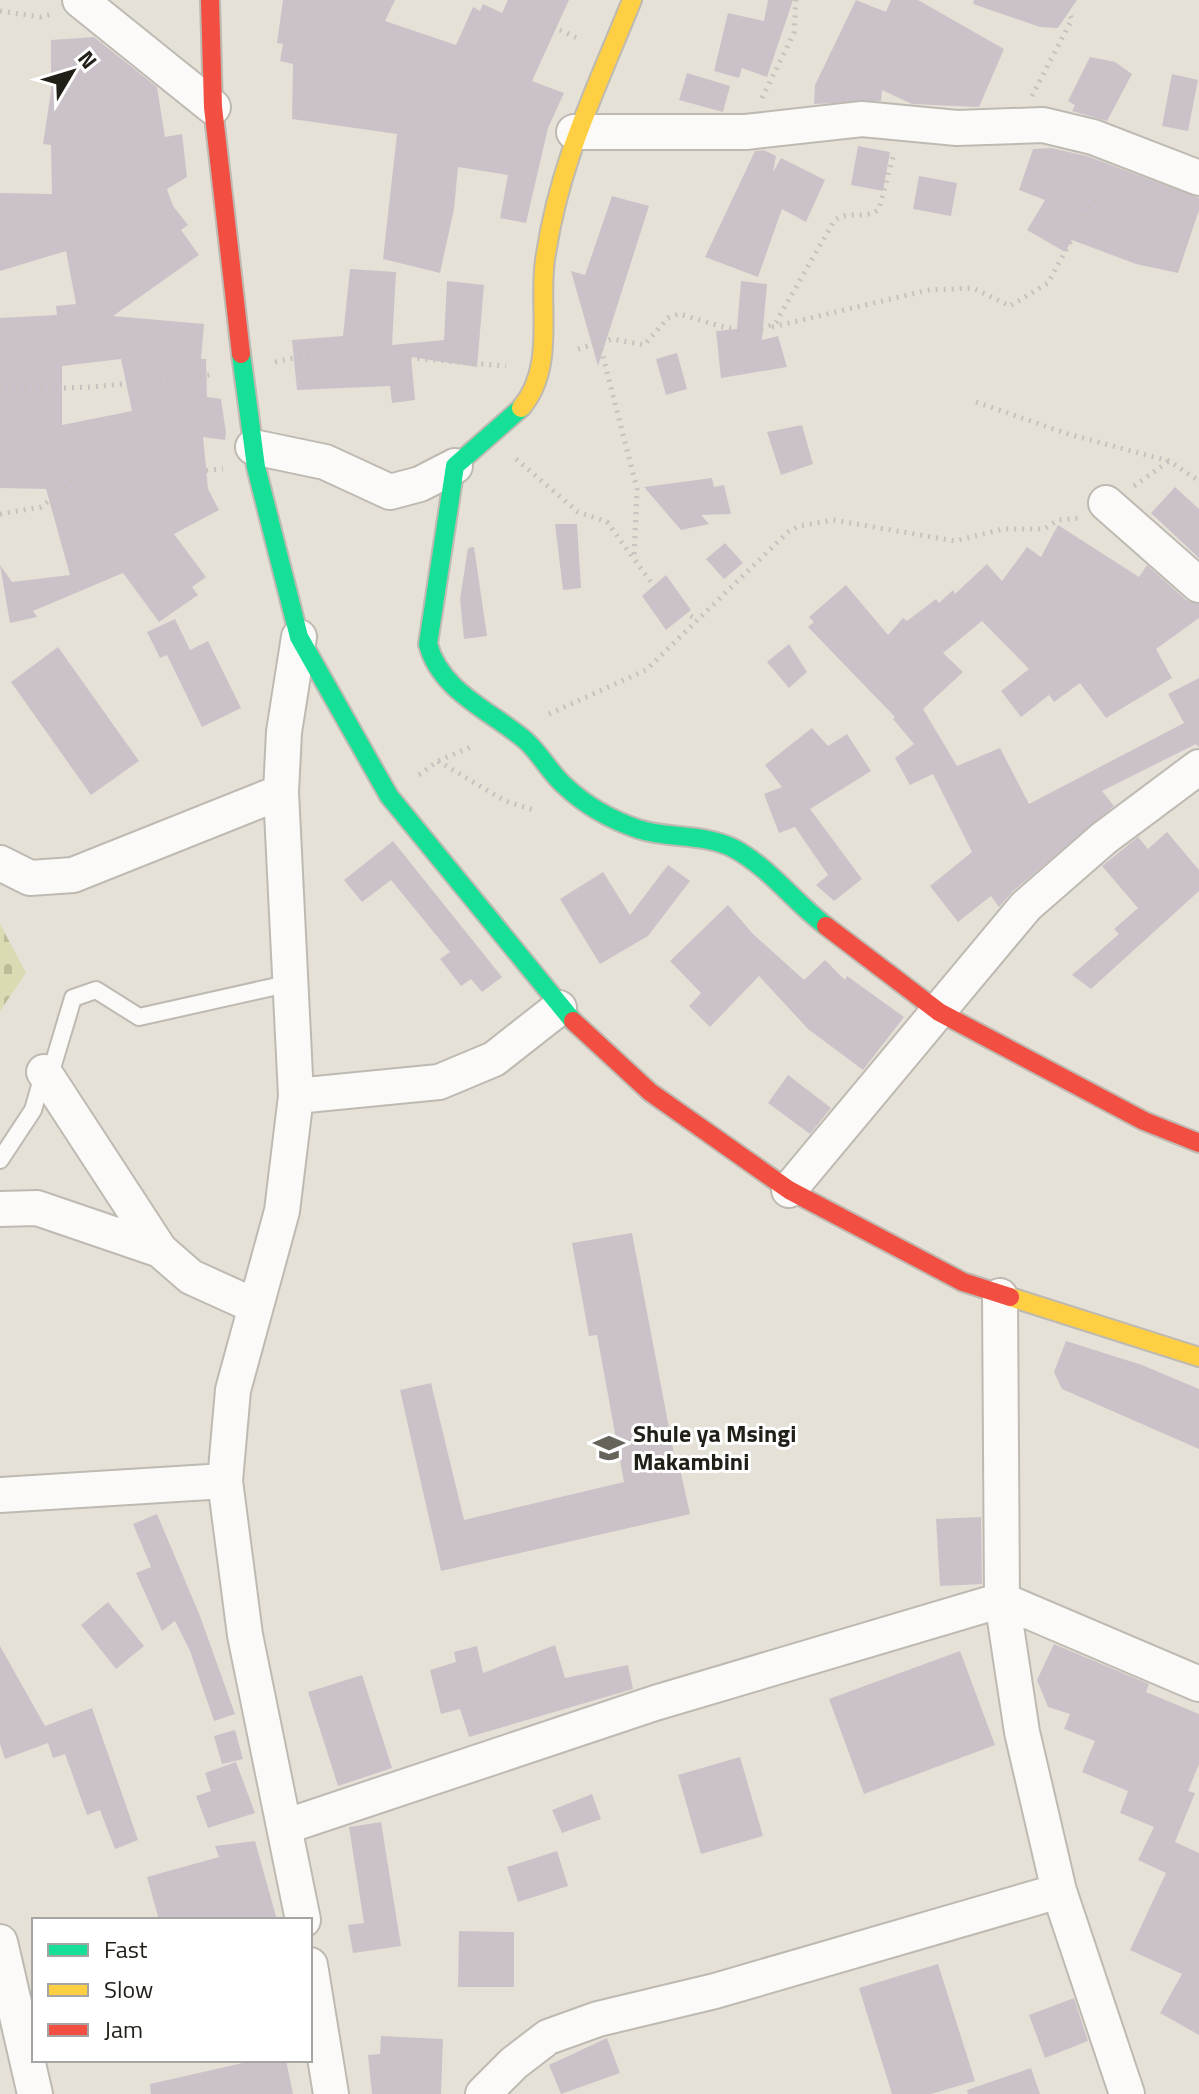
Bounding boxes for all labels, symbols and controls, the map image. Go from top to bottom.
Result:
north arrow [32,32,112,112]
text: N [70,43,106,76]
place label: Shule ya Msingi Makambini [633,1415,796,1479]
school or university icon: Shule ya Msingi Makambini [592,1431,626,1465]
legend [32,1918,312,2062]
text: Fast [104,1931,148,1967]
text: Slow [104,1971,153,2007]
text: Jam [104,2011,143,2047]

